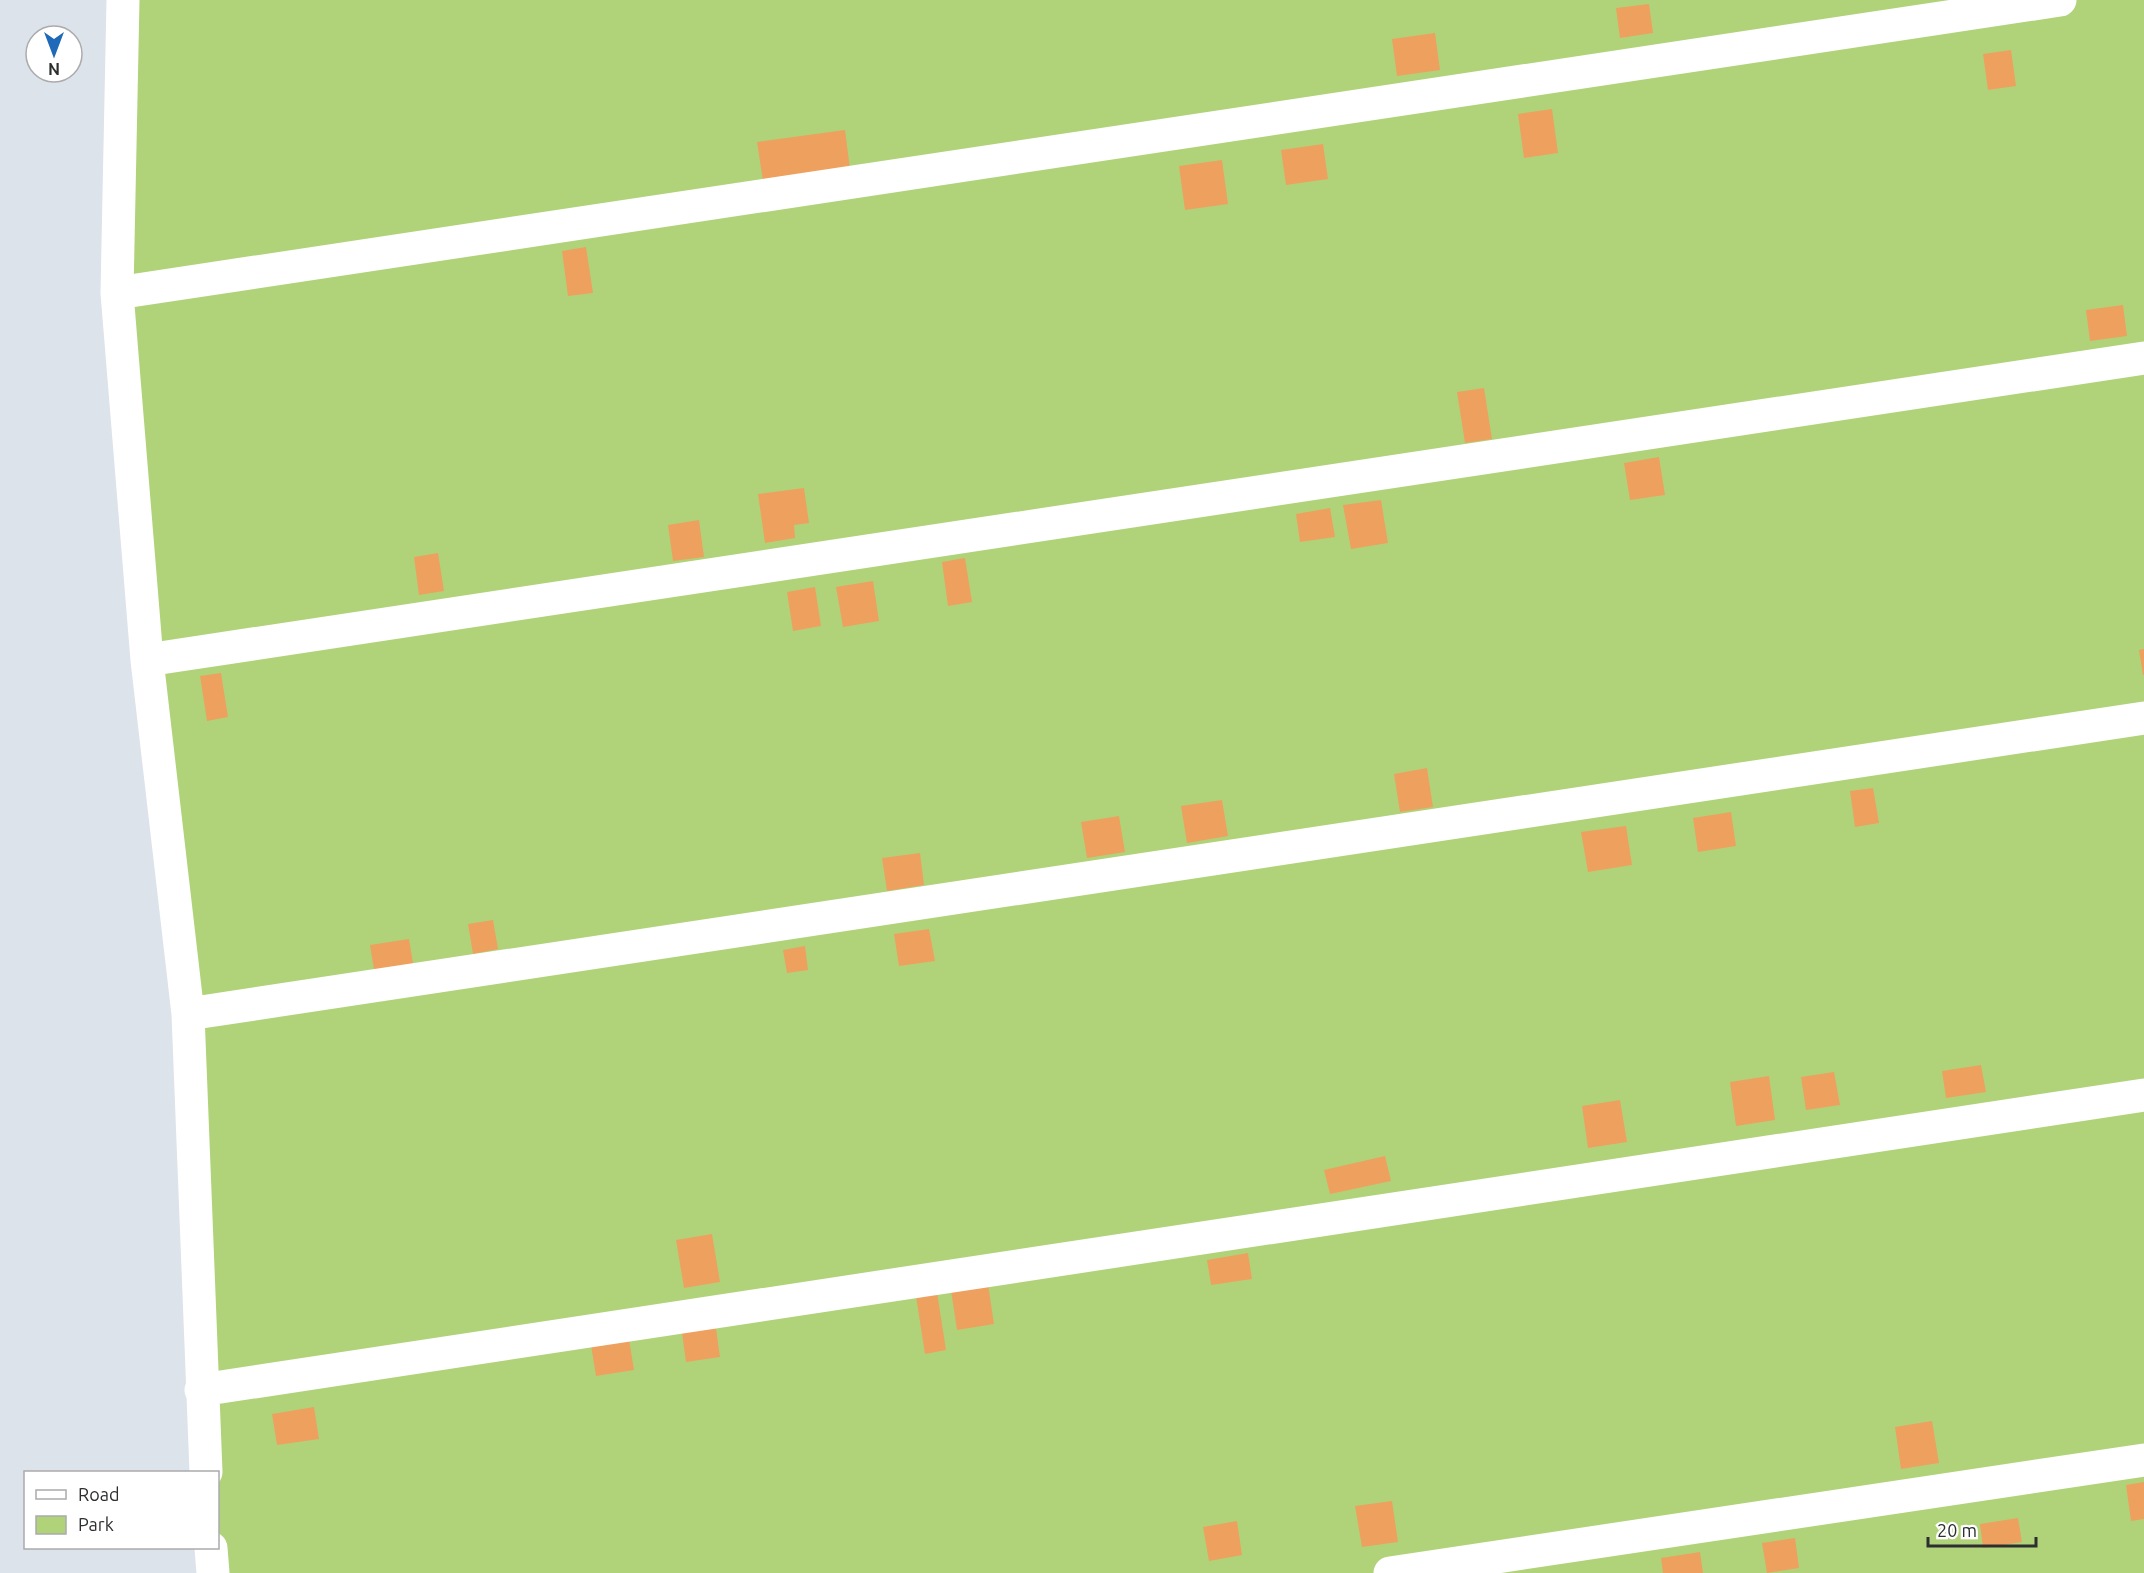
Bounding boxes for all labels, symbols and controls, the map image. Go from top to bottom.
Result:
north arrow [24,24,84,84]
text: N [48,60,60,78]
legend [24,1471,219,1549]
text: Road [78,1484,120,1504]
scale bar [1928,1510,2036,1548]
text: Park [78,1514,114,1534]
text: 20 m [1937,1520,1977,1540]

